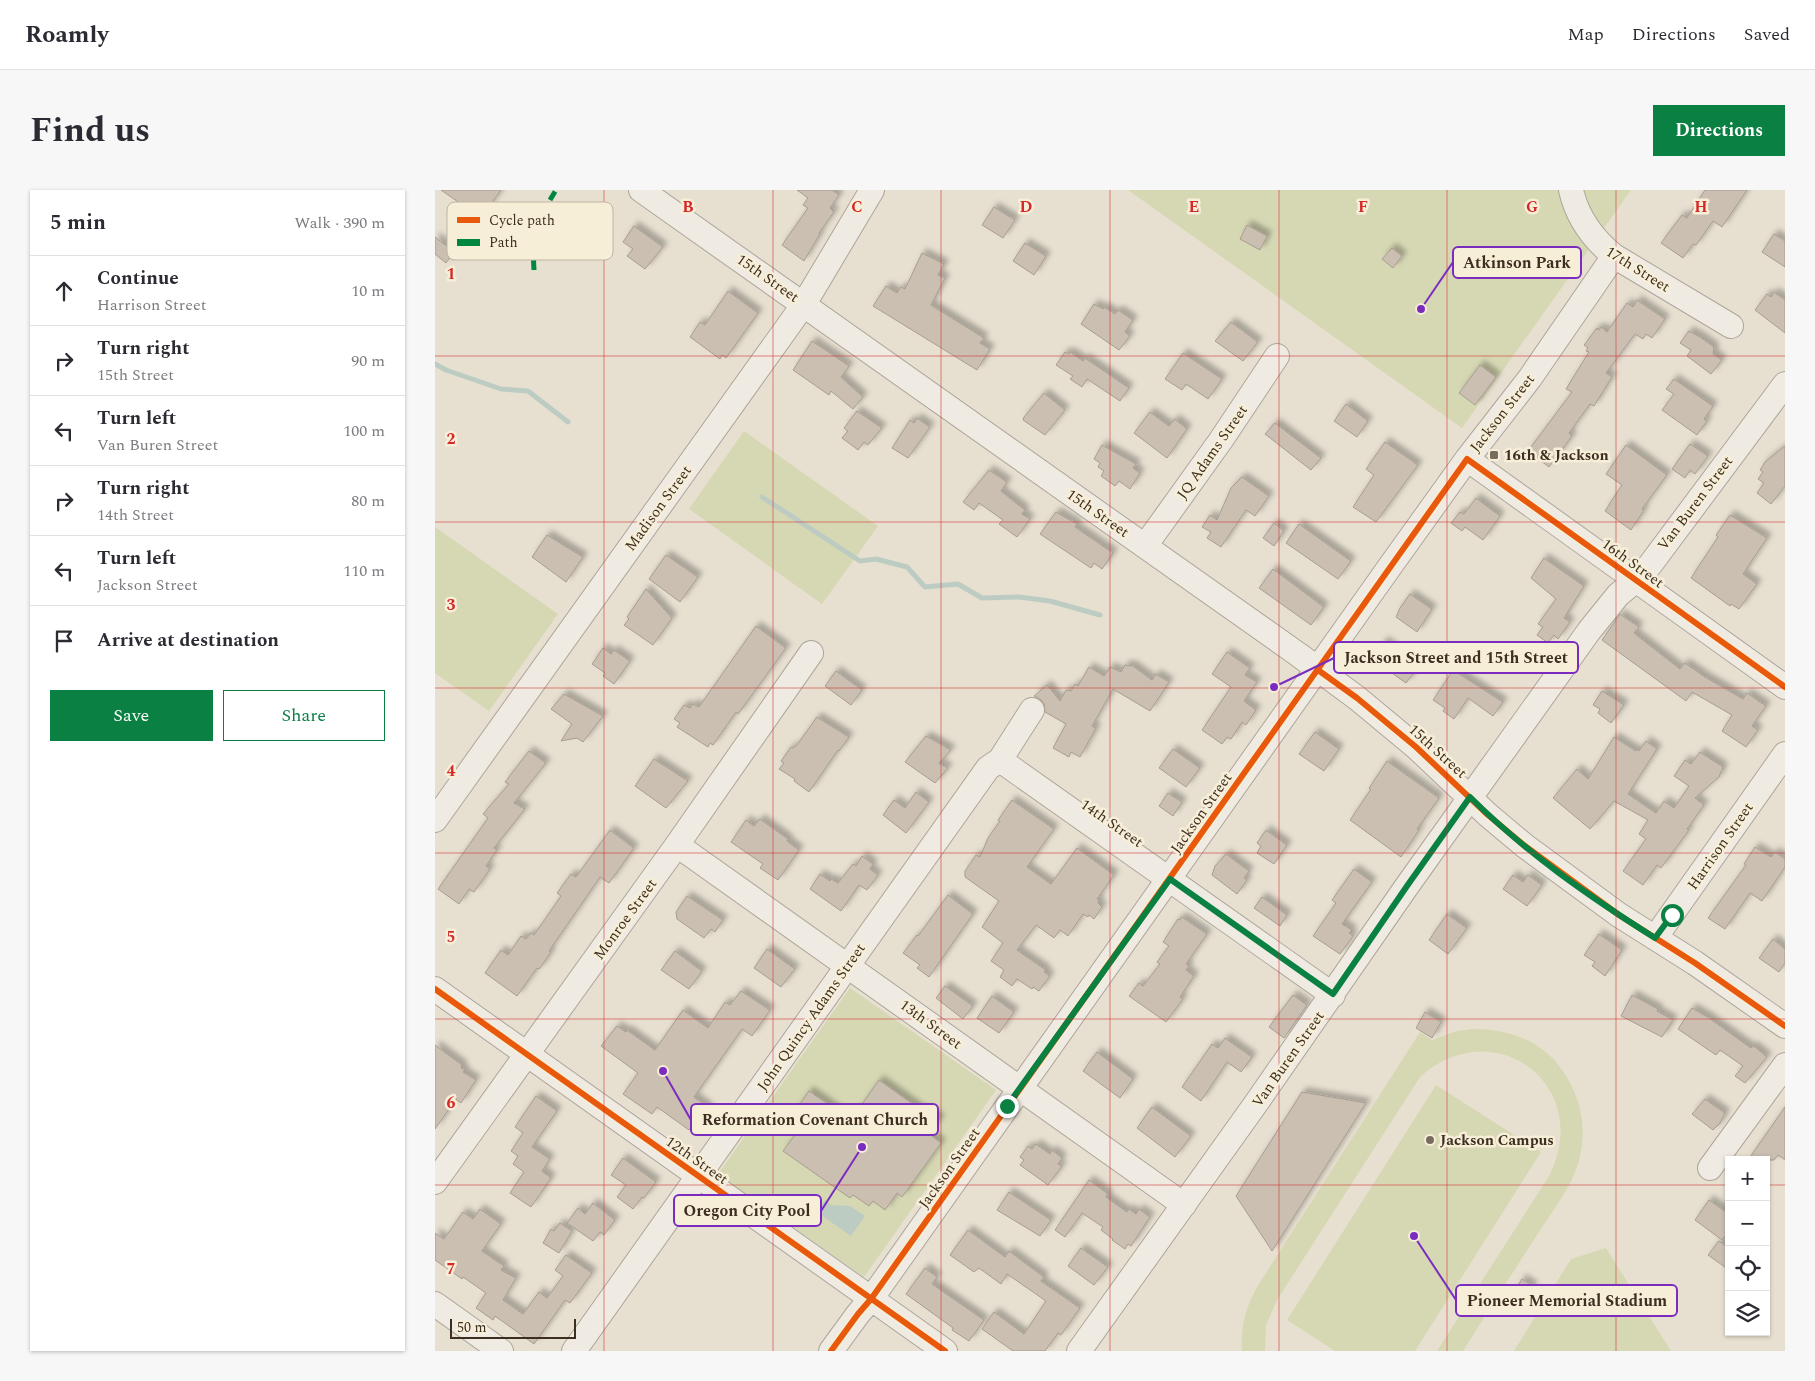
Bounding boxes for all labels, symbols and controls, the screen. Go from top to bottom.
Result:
text: Roamly [25,17,109,53]
text: Map [1568,21,1604,48]
text: Directions [1632,21,1716,48]
text: Saved [1744,21,1790,48]
text: Find us [30,104,150,157]
button: Directions [1653,105,1785,156]
text: B [682,195,694,219]
text: C [851,195,863,219]
text: D [1020,195,1033,219]
text: E [1189,195,1199,219]
text: F [1358,195,1368,219]
text: G [1526,195,1538,219]
text: H [1694,195,1708,219]
legend [447,202,613,260]
text: 5 min [50,207,106,239]
text: Cycle path [489,210,555,231]
text: Walk · 390 m [294,211,385,235]
text: Path [489,232,518,253]
street label: 17th Street [1601,241,1674,298]
callout: Atkinson Park [1453,247,1581,278]
street label: 15th Street [732,248,804,309]
text: Atkinson Park [1463,251,1571,275]
text: 1 [447,262,455,286]
text: Continue [97,264,179,293]
icon: ahead [50,277,78,305]
text: 10 m [351,279,385,303]
text: Harrison Street [97,293,206,317]
text: Turn right [97,334,190,363]
icon: right [50,347,78,375]
text: 90 m [351,349,385,373]
text: 15th Street [97,363,174,387]
street label: Jackson Street [1464,369,1541,458]
street label: JQ Adams Street [1171,400,1254,504]
text: Turn left [97,404,176,433]
icon: left [50,417,78,445]
text: 100 m [343,419,385,443]
text: 2 [447,427,456,451]
text: Van Buren Street [97,433,218,457]
place label: 16th & Jackson [1504,444,1609,467]
marker: 16th & Jackson [1488,449,1500,461]
street label: Van Buren Street [1652,451,1739,556]
street label: Madison Street [619,461,697,556]
text: Turn right [97,474,190,503]
street label: 15th Street [1062,483,1134,544]
icon: right [50,487,78,515]
text: 80 m [351,489,385,513]
text: 14th Street [97,503,174,527]
street label: 16th Street [1597,533,1669,594]
text: Turn left [97,544,176,573]
icon: left [50,557,78,585]
text: 110 m [343,559,385,583]
text: Jackson Street [97,573,198,597]
text: 3 [447,593,456,617]
text: Arrive at destination [97,626,279,655]
icon: arrive [50,627,78,655]
callout: Jackson Street and 15th Street [1334,642,1578,673]
text: Jackson Street and 15th Street [1344,646,1568,670]
button: Save [50,690,213,741]
button: Share [223,690,385,741]
street label: 15th Street [1403,719,1472,784]
text: 4 [447,759,456,783]
street label: Jackson Street [1165,768,1238,859]
street label: 14th Street [1076,793,1148,854]
street label: Harrison Street [1682,798,1759,895]
street label: Monroe Street [588,874,663,965]
route start [1661,904,1684,927]
text: 5 [447,925,455,949]
street label: John Quincy Adams Street [751,939,871,1096]
street label: 13th Street [895,994,967,1055]
street label: Van Buren Street [1246,1006,1330,1112]
text: 6 [447,1091,456,1115]
route end [996,1095,1019,1118]
callout: Reformation Covenant Church [691,1104,938,1135]
text: Reformation Covenant Church [702,1108,928,1132]
street label: Jackson Street [913,1123,986,1214]
place label: Jackson Campus [1440,1129,1554,1152]
street label: 12th Street [661,1130,733,1191]
marker: Jackson Campus [1424,1134,1436,1146]
map controls [1725,1156,1770,1336]
button: + [1725,1156,1770,1201]
callout: Oregon City Pool [674,1195,821,1226]
text: Oregon City Pool [684,1199,810,1223]
button: − [1725,1201,1770,1246]
button: locate [1725,1246,1770,1291]
text: 7 [447,1257,456,1281]
callout: Pioneer Memorial Stadium [1456,1285,1677,1316]
text: Pioneer Memorial Stadium [1467,1289,1668,1313]
button: layers [1725,1291,1770,1336]
scale bar [450,1316,576,1339]
text: 50 m [457,1317,487,1338]

